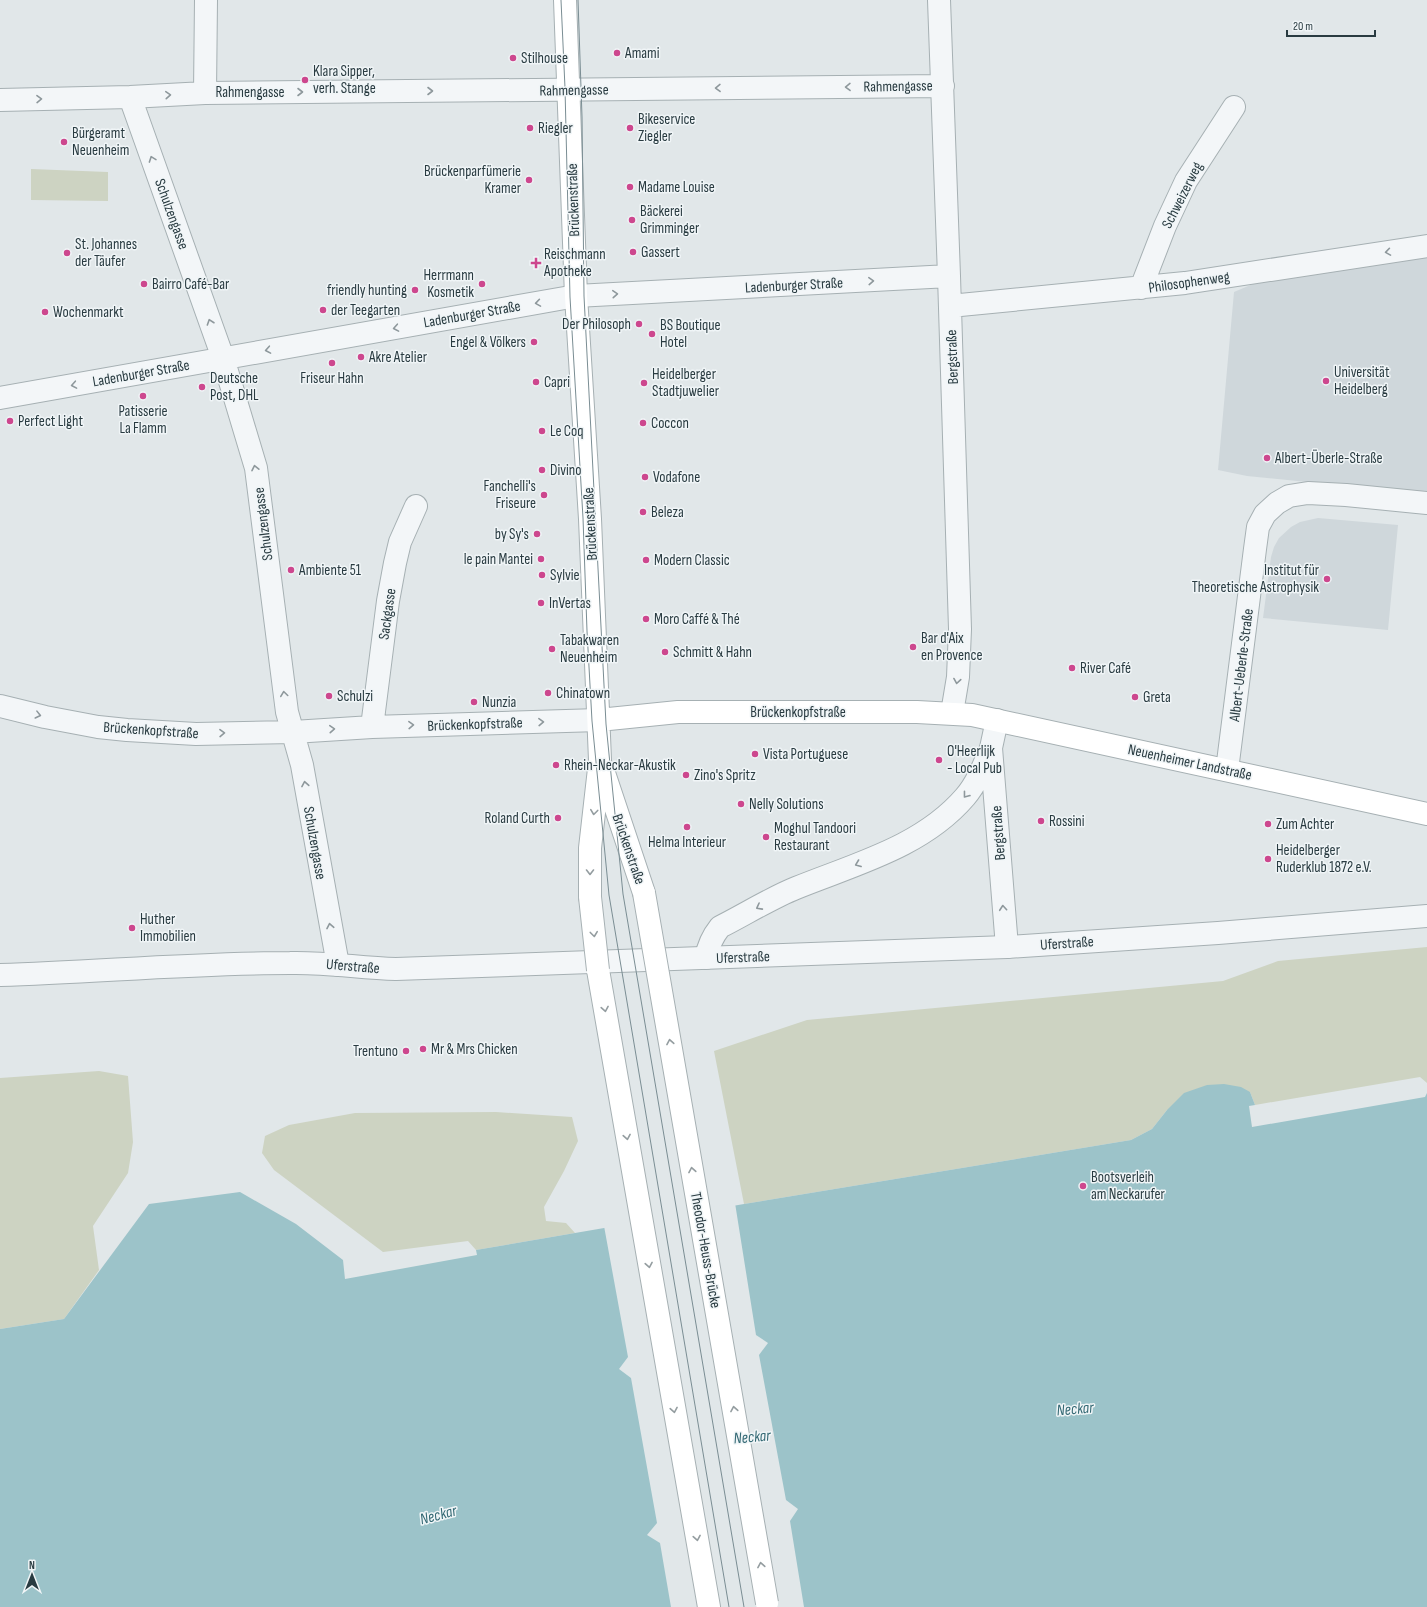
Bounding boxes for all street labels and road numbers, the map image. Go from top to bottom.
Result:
street label: Rahmengasse [863,76,933,97]
street label: Rahmengasse [539,80,609,101]
street label: Rahmengasse [215,83,285,102]
street label: Schweizerweg [1158,159,1207,232]
street label: Brückenstraße [563,163,584,237]
street label: Schulzengasse [150,176,193,252]
street label: Philosophenweg [1147,267,1231,298]
street label: Ladenburger Straße [744,273,844,298]
street label: Ladenburger Straße [422,297,522,332]
street label: Bergstraße [942,329,963,385]
street label: Ladenburger Straße [91,356,191,391]
street label: Schulzengasse [250,486,277,562]
street label: Brückenstraße [579,487,602,561]
street label: Sackgasse [374,587,401,641]
street label: Albert-Ueberle-Straße [1225,608,1258,724]
street label: Brückenkopfstraße [750,703,846,722]
street label: Brückenkopfstraße [427,713,523,736]
street label: Brückenkopfstraße [103,718,199,743]
street label: Neuenheimer Landstraße [1126,740,1254,785]
street label: Schulzengasse [299,805,330,881]
street label: Bergstraße [987,805,1010,861]
street label: Brückenstraße [608,811,649,887]
street label: Uferstraße [1040,932,1094,955]
street label: Uferstraße [716,947,770,968]
street label: Uferstraße [325,955,381,978]
street label: Theodor-Heuss-Brücke [686,1190,725,1310]

